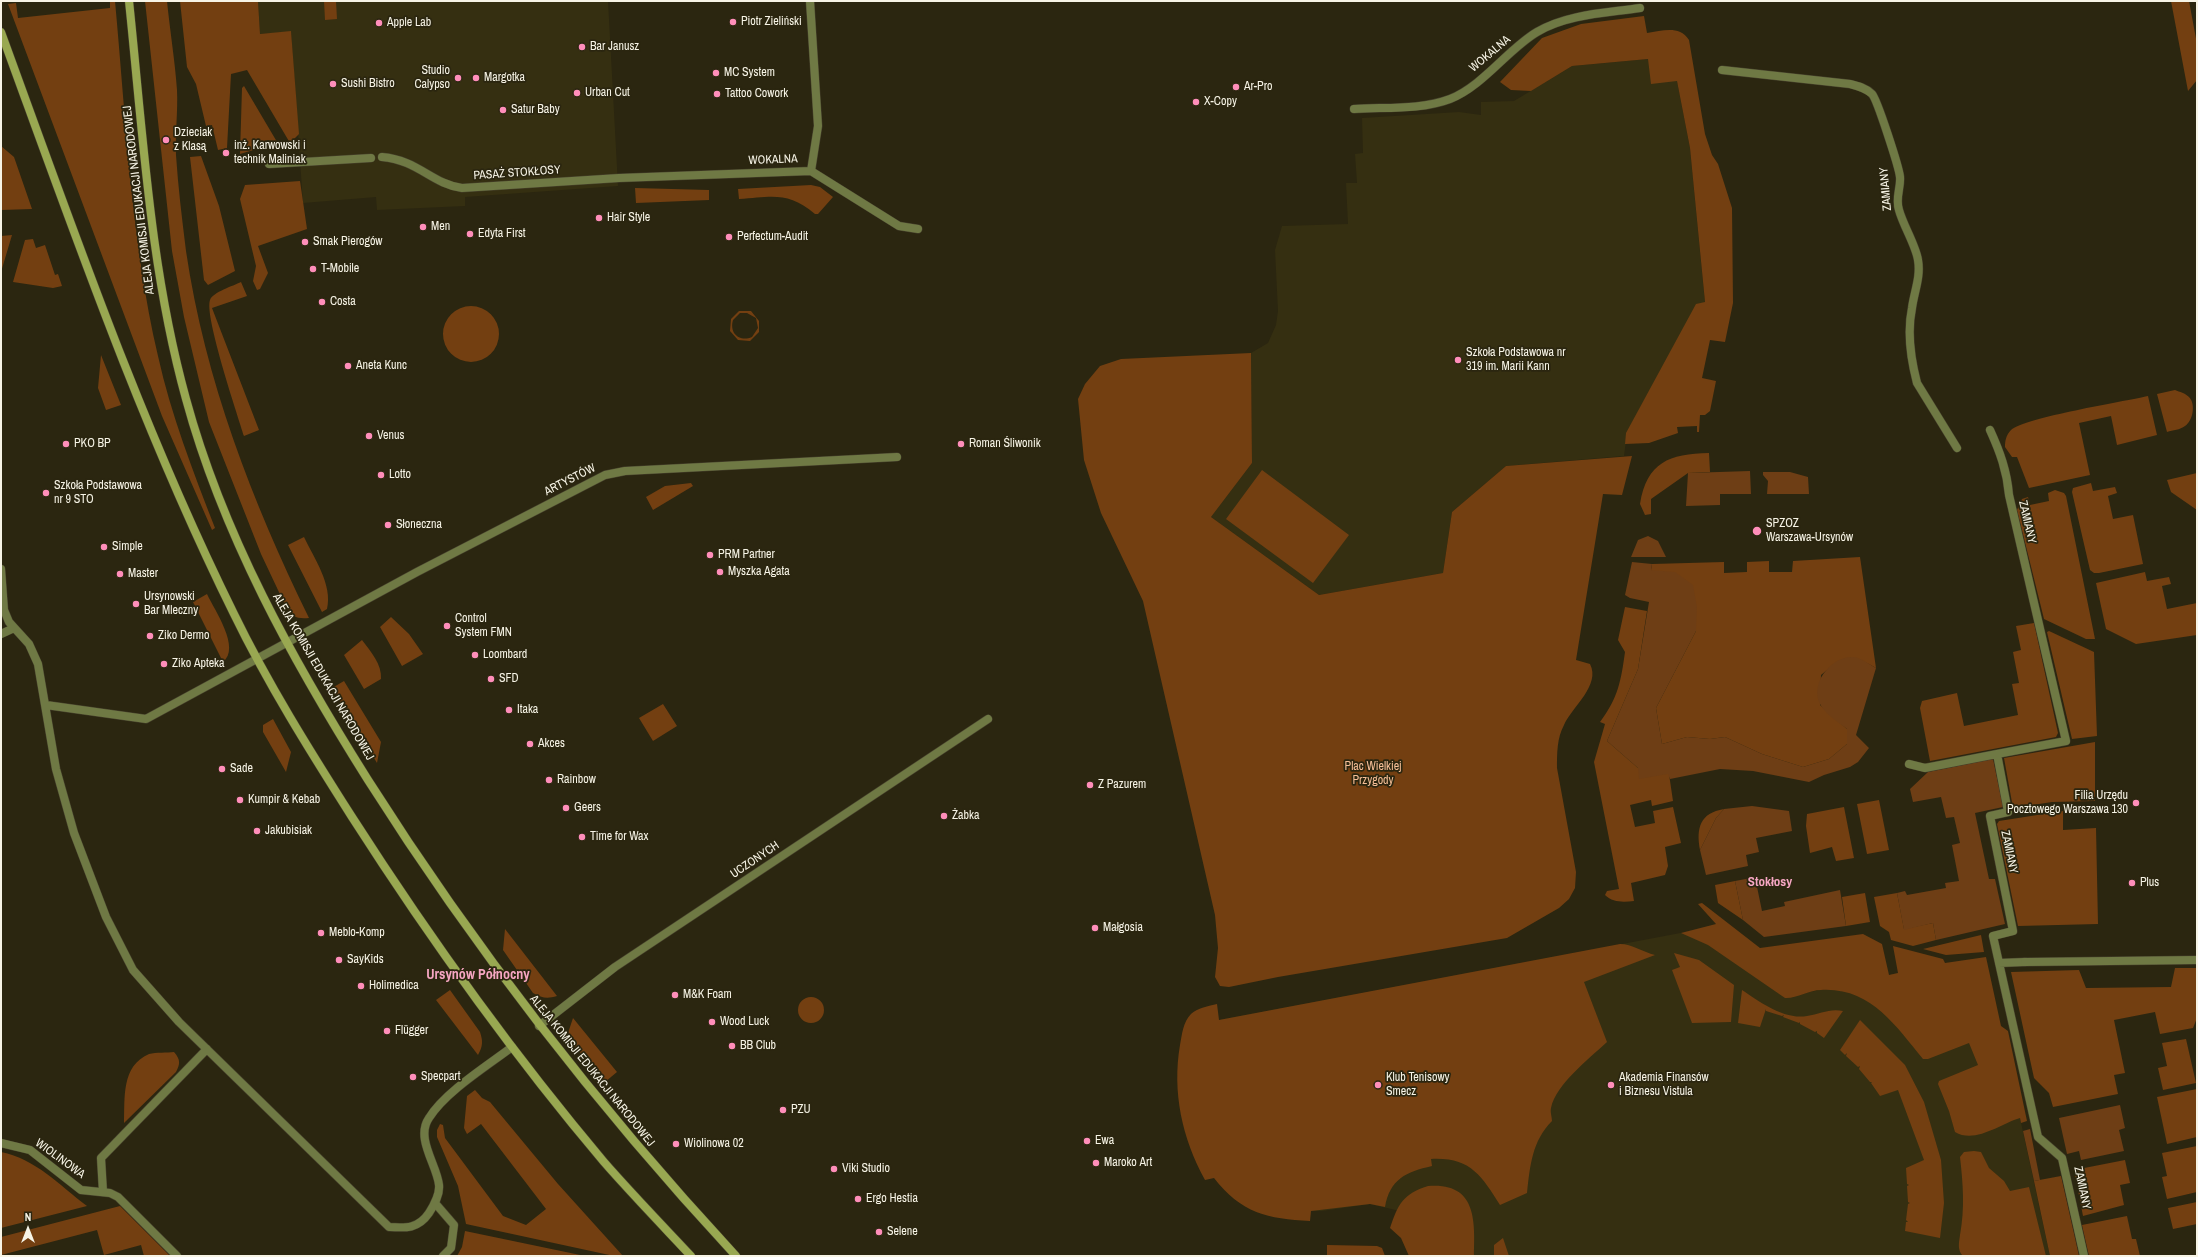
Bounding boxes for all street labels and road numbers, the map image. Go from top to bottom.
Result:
street label: WOKALNA [1467,33,1513,75]
street label: ALEJA KOMISJI EDUKACJI NARODOWEJ [120,105,158,295]
street label: WOKALNA [748,152,798,168]
street label: PASAŻ STOKŁOSY [473,163,561,183]
street label: ZAMIANY [1877,167,1895,211]
street label: ARTYSTÓW [542,461,598,499]
street label: ZAMIANY [2015,499,2039,545]
street label: ALEJA KOMISJI EDUKACJI NARODOWEJ [269,591,377,763]
street label: ZAMIANY [1997,829,2021,875]
street label: UCZONYCH [728,838,782,882]
street label: ALEJA KOMISJI EDUKACJI NARODOWEJ [527,993,657,1149]
street label: WIOLINOWA [32,1136,88,1182]
street label: ZAMIANY [2070,1165,2094,1211]

